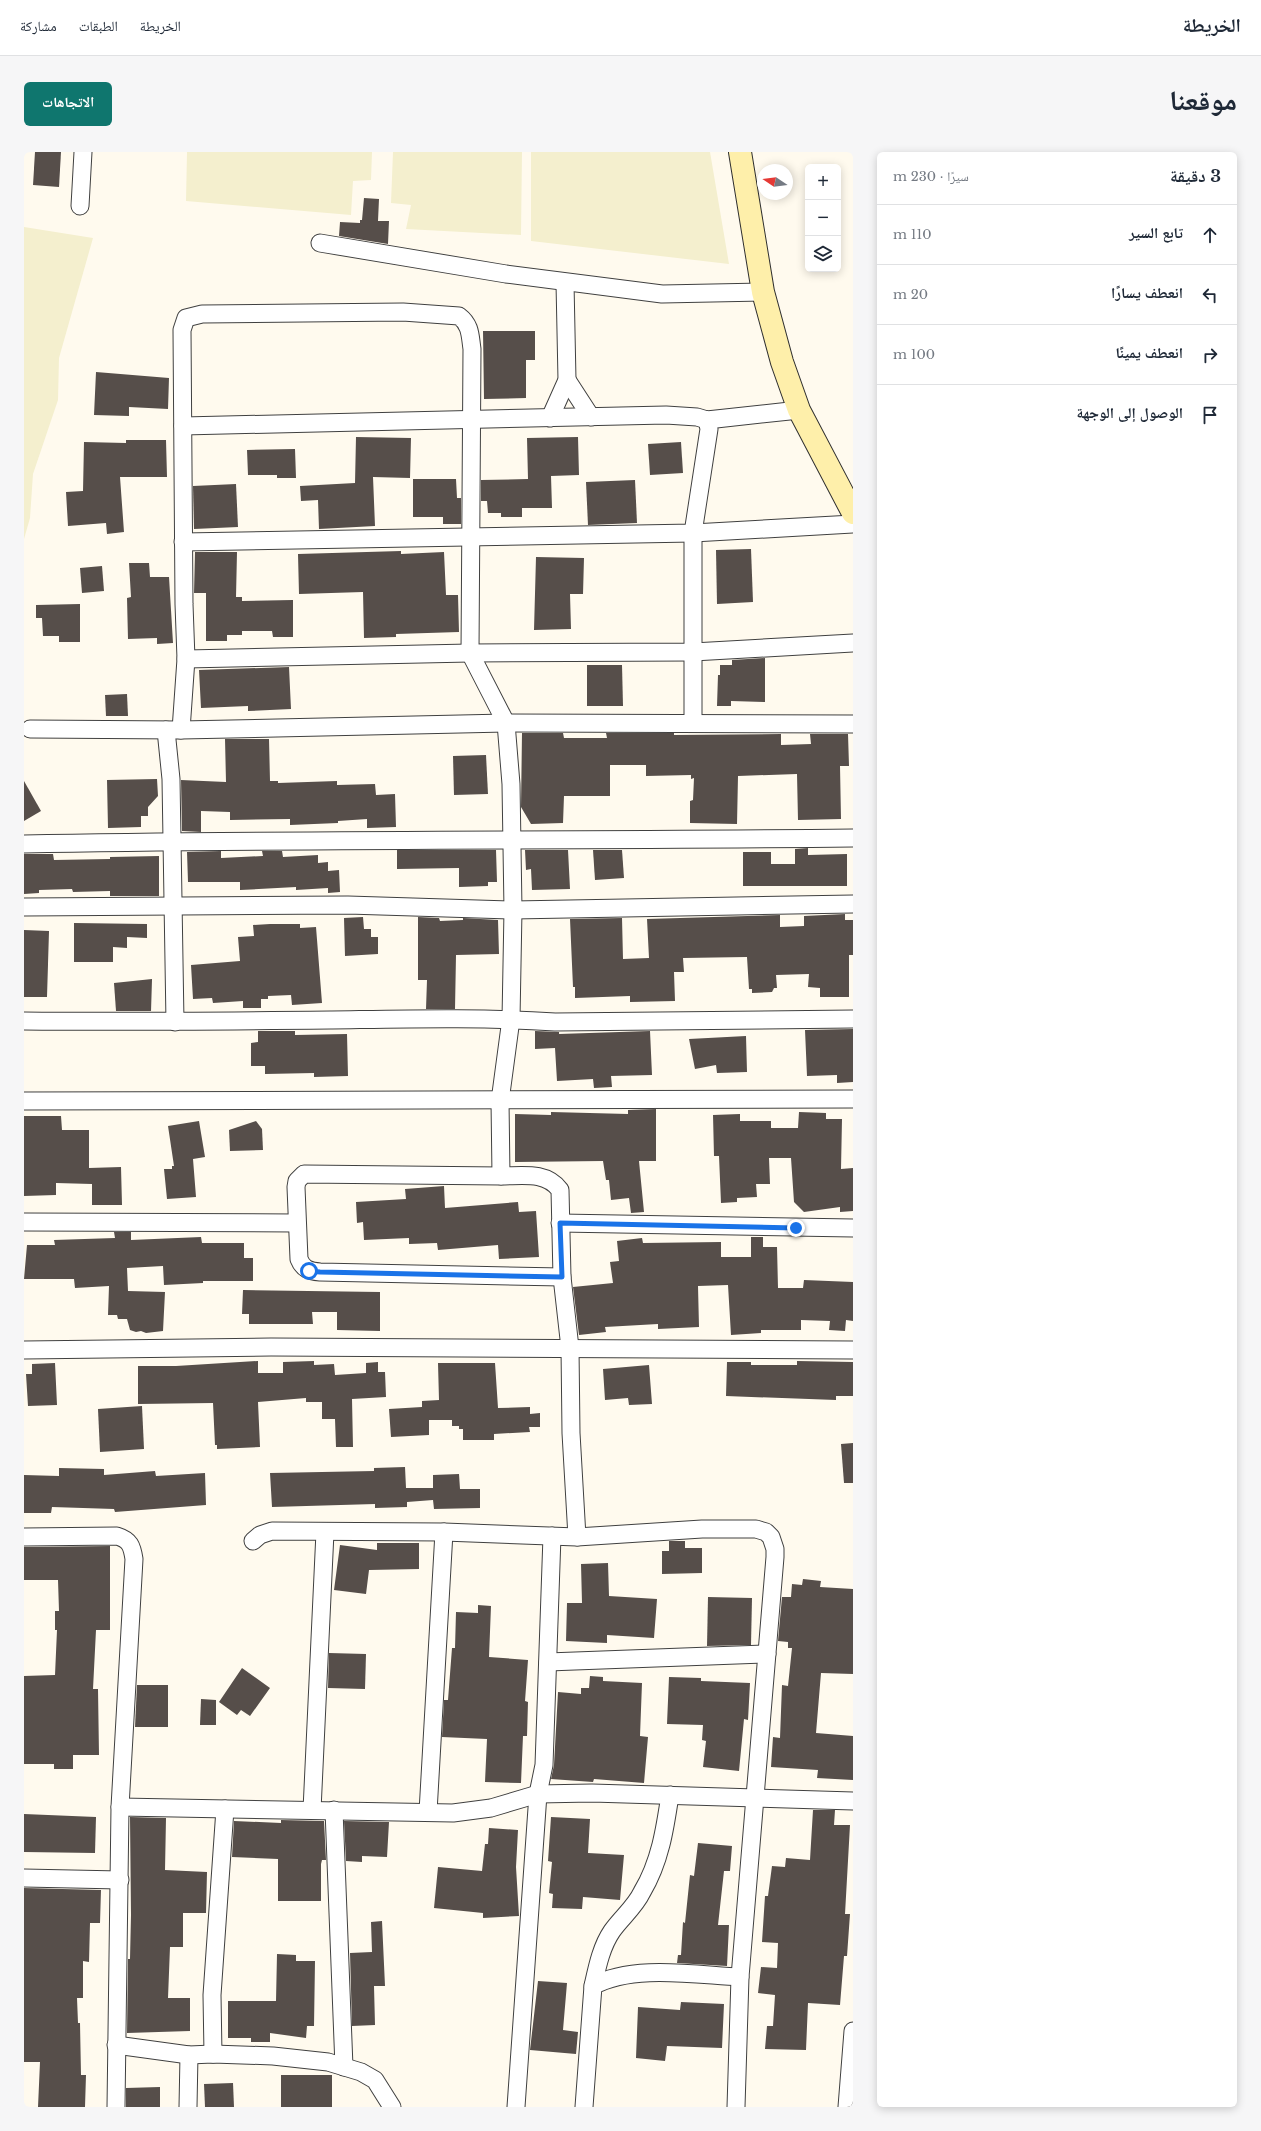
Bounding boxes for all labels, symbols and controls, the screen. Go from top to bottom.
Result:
text: الخريطة [1183,14,1241,37]
text: مشاركة [20,17,57,35]
text: الطبقات [79,17,118,35]
text: الخريطة [140,17,181,35]
button: الاتجاهات [24,82,112,126]
text: موقعنا [1169,83,1237,118]
north arrow [757,164,793,200]
map controls [805,164,841,272]
button: + [805,164,841,200]
text: 3 دقيقة [1170,166,1221,187]
text: سيرًا · 230 m [893,168,969,185]
button: − [805,200,841,236]
text: تابع السير [1129,223,1183,242]
icon: ahead [1199,224,1221,246]
text: 110 m [893,226,932,243]
button: layers [805,236,841,272]
text: انعطف يسارًا [1111,283,1183,302]
icon: left [1199,284,1221,306]
text: 20 m [893,286,928,303]
text: انعطف يمينًا [1115,343,1183,362]
icon: right [1199,344,1221,366]
text: 100 m [893,346,935,363]
text: الوصول إلى الوجهة [1076,403,1183,422]
icon: arrive [1199,404,1221,426]
route end [787,1219,805,1237]
route start [300,1262,318,1280]

